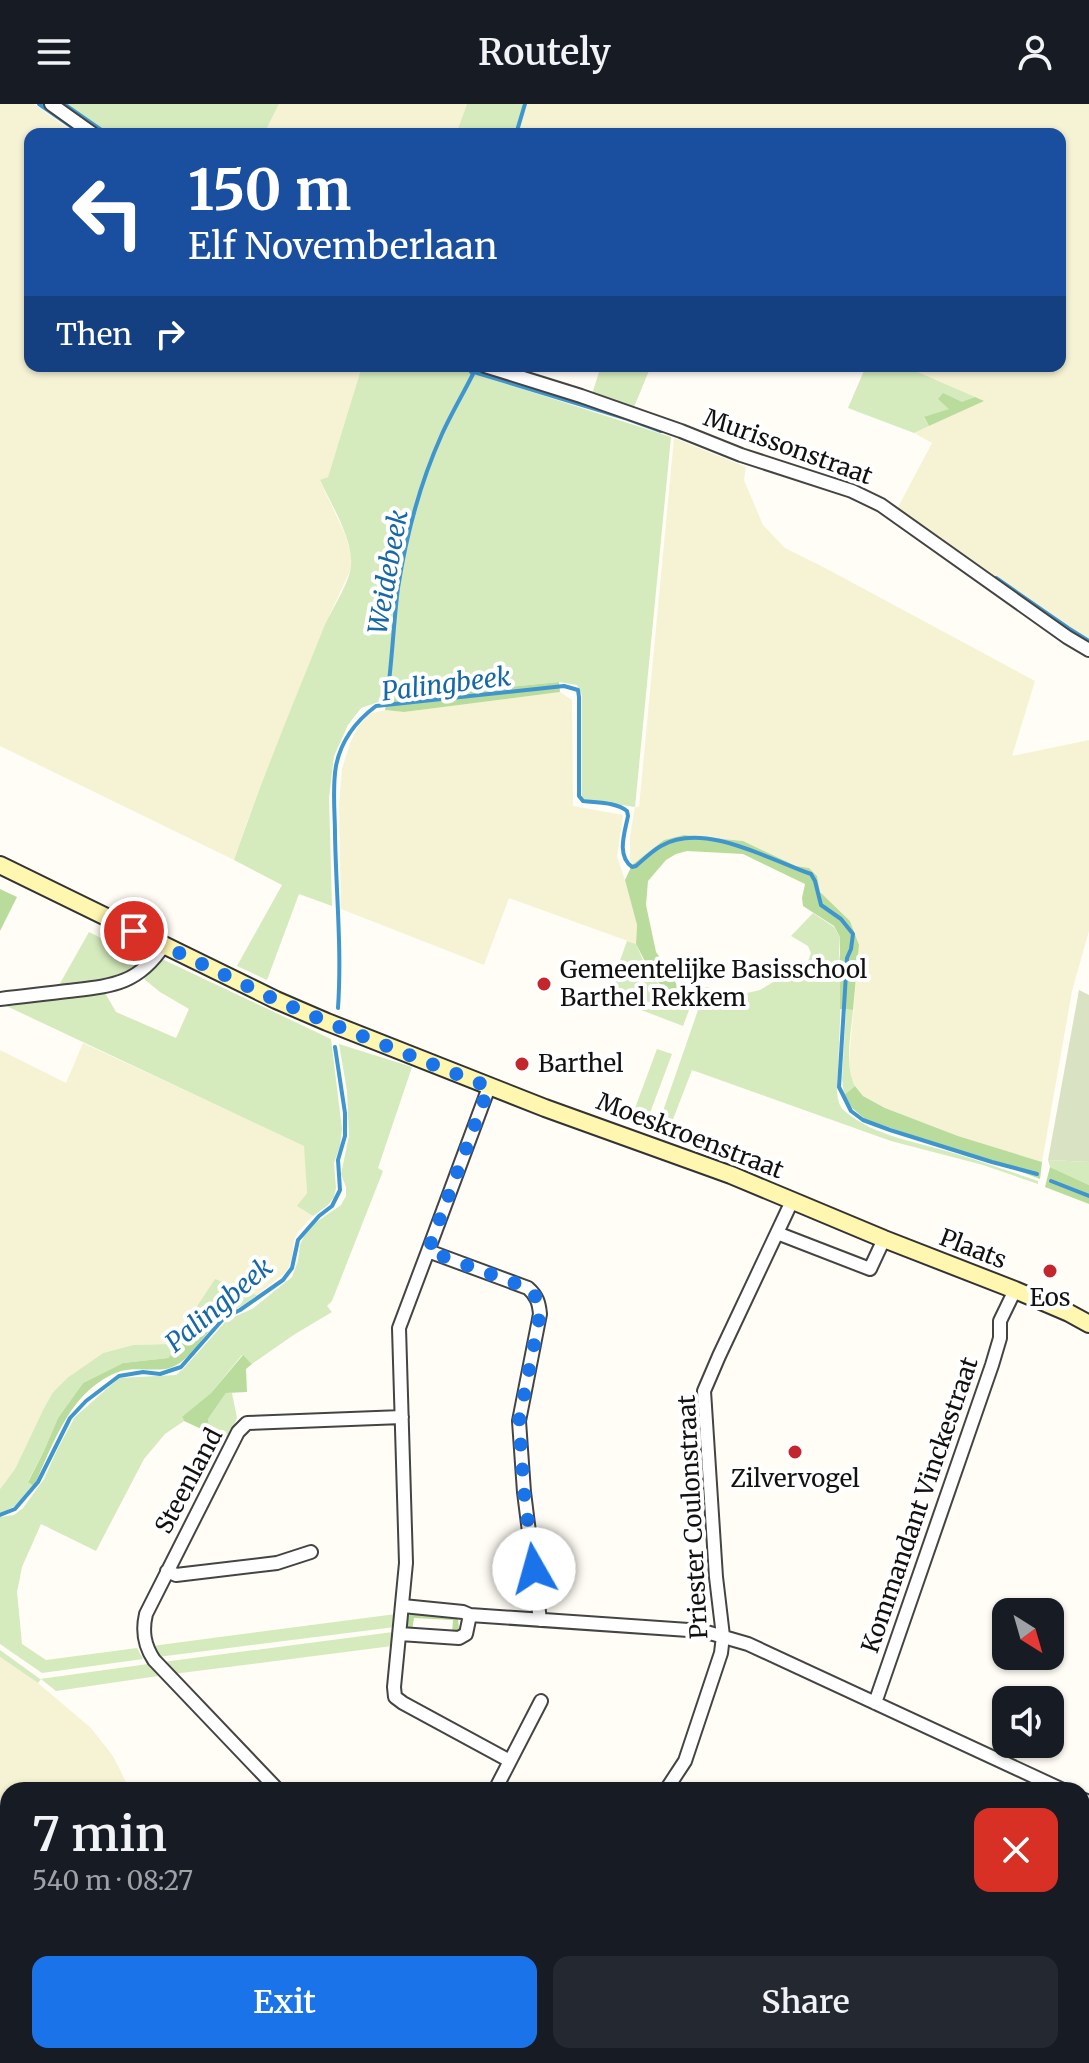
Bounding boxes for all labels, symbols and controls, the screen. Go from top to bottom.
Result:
icon: menu [32,30,76,74]
text: Routely [478,30,611,75]
icon: person [1013,30,1057,74]
text: 150 m [188,155,351,225]
icon: left [56,160,160,264]
text: Elf Novemberlaan [188,224,498,269]
icon: right [148,312,192,356]
text: Then [56,315,132,353]
street label: Murissonstraat [700,402,877,492]
water label: Weidebeek [360,507,415,637]
water label: Palingbeek [380,659,512,708]
pin [100,897,168,965]
icon: arrive [112,909,156,953]
place label: Gemeentelijke Basisschool Barthel Rekkem [560,954,867,1013]
marker: Gemeentelijke Basisschool Barthel Rekkem [535,975,553,993]
place label: Barthel [538,1048,623,1079]
marker: Barthel [513,1055,531,1073]
street label: Moeskroenstraat [592,1086,789,1186]
street label: Plaats [935,1222,1011,1275]
water label: Palingbeek [158,1250,279,1359]
marker: Eos [1041,1262,1059,1280]
place label: Eos [1029,1282,1071,1313]
street label: Kommandant Vinckestraat [854,1352,985,1657]
street label: Priester Coulonstraat [671,1393,714,1640]
street label: Steenland [148,1423,229,1539]
marker: Zilvervogel [786,1443,804,1461]
place label: Zilvervogel [730,1463,860,1494]
position arrow [492,1527,576,1611]
north arrow [992,1598,1064,1670]
map controls [992,1598,1064,1758]
button: sound [992,1686,1064,1758]
text: 7 min [32,1804,167,1864]
button: close [974,1808,1058,1892]
text: 540 m · 08:27 [32,1864,193,1897]
button: Exit [32,1956,537,2048]
button: Share [553,1956,1058,2048]

